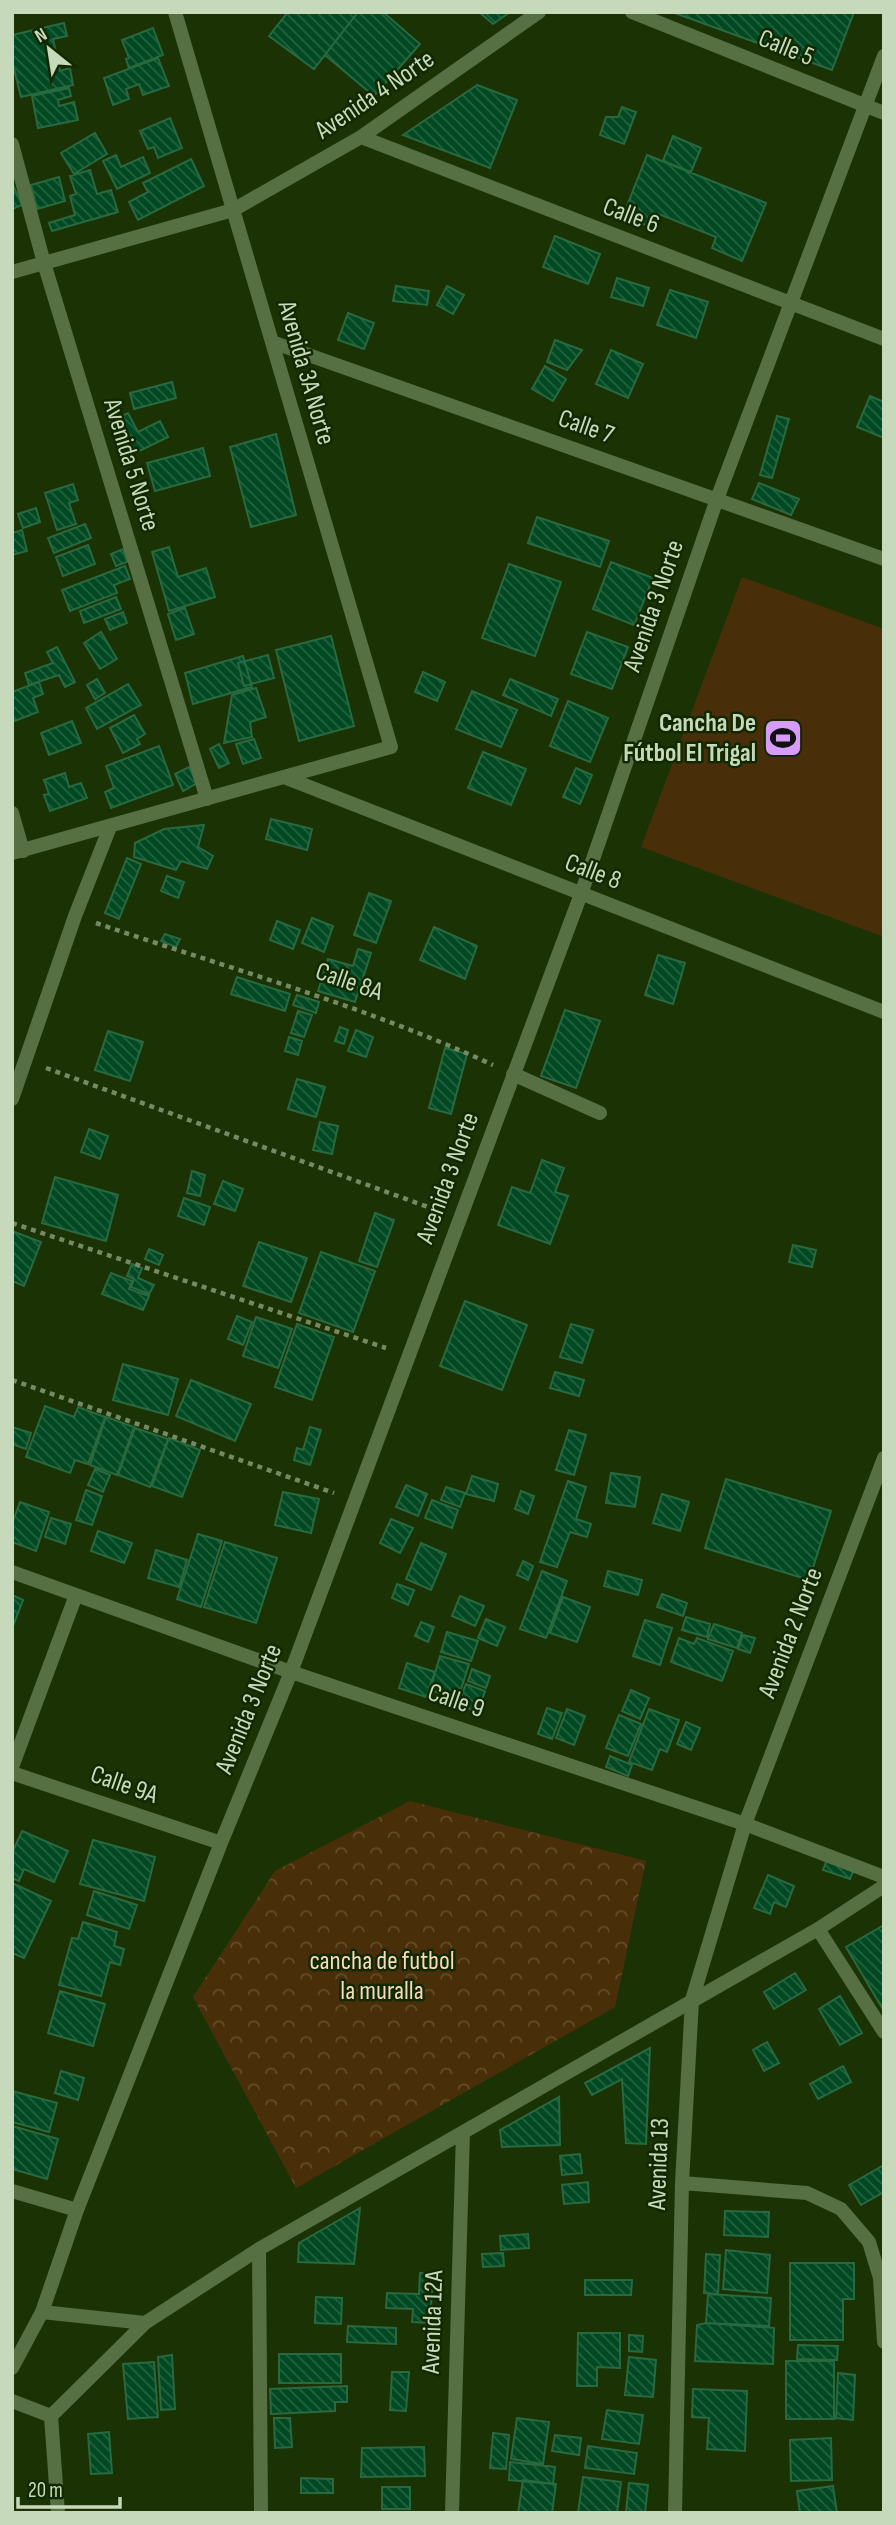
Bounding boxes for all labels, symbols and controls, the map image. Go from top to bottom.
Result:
north arrow [14,14,84,84]
text: N [31,23,51,48]
street label: Calle 5 [754,23,818,73]
street label: Avenida 4 Norte [309,44,440,147]
street label: Calle 6 [598,191,664,241]
street label: Avenida 3A Norte [270,297,341,449]
street label: Avenida 5 Norte [96,394,166,535]
street label: Calle 7 [554,403,618,451]
street label: Avenida 3 Norte [617,536,691,677]
place label: Cancha De Fútbol El Trigal [623,708,756,769]
sports icon: Cancha De Fútbol El Trigal [762,717,804,759]
street label: Calle 8 [560,847,626,897]
street label: Calle 8A [311,956,387,1008]
street label: Avenida 3 Norte [410,1108,486,1249]
street label: Avenida 2 Norte [752,1564,830,1703]
street label: Avenida 3 Norte [209,1640,289,1779]
street label: Calle 9 [424,1677,488,1725]
street label: Calle 9A [86,1759,163,1811]
park label: cancha de futbol la muralla [309,1946,455,2007]
street label: Avenida 13 [642,2117,676,2212]
street label: Avenida 12A [416,2269,450,2375]
scale bar [18,2466,119,2510]
text: 20 m [28,2478,63,2503]

